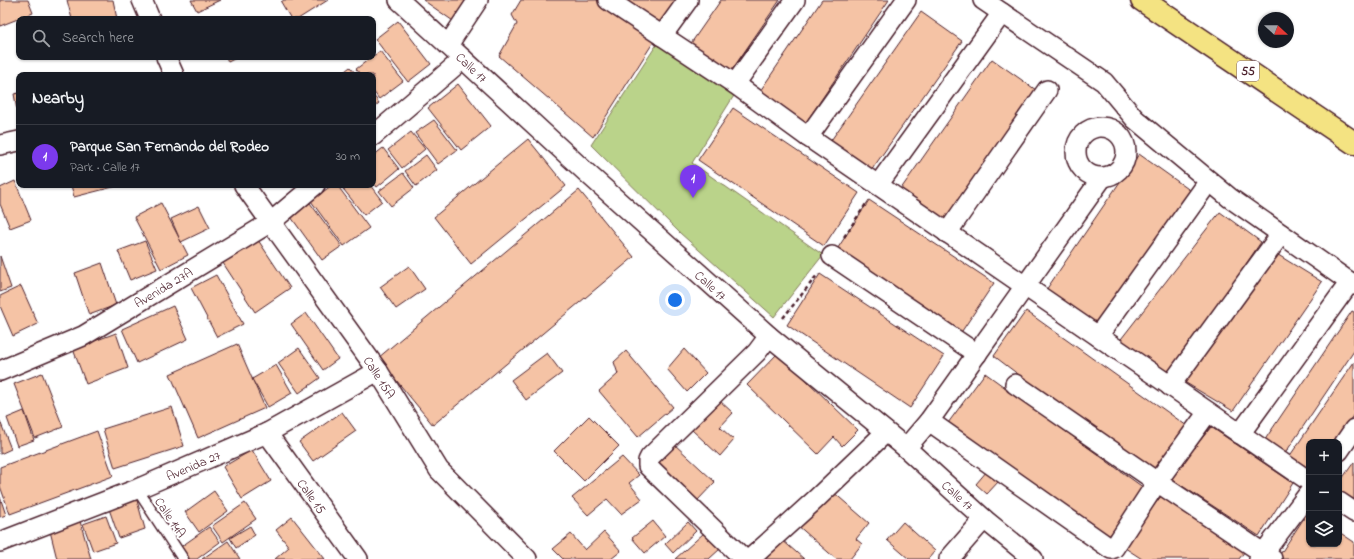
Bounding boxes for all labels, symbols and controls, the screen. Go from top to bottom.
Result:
north arrow [1258,12,1294,48]
search box [16,16,376,60]
icon: search [30,27,52,49]
text: Search here [62,27,134,49]
street label: Calle 17 [451,49,491,88]
road number: 55 [1237,61,1259,81]
text: Nearby [32,86,84,111]
text: Parque San Fernando del Rodeo [70,136,269,158]
text: 1 [43,147,47,166]
text: 30 m [336,147,360,166]
text: Park · Calle 17 [70,158,140,177]
pin: 1 [680,165,706,198]
street label: Avenida 27A [131,263,197,313]
street label: Calle 17 [690,267,731,306]
your location [665,290,685,310]
street label: Calle 15A [358,353,400,403]
map controls [1306,439,1342,547]
button: + [1306,439,1342,475]
street label: Avenida 27 [163,446,224,486]
street label: Calle 15 [292,475,330,519]
button: − [1306,475,1342,511]
street label: Calle 17 [937,477,978,516]
street label: Calle 14A [149,494,190,542]
button: layers [1306,511,1342,547]

